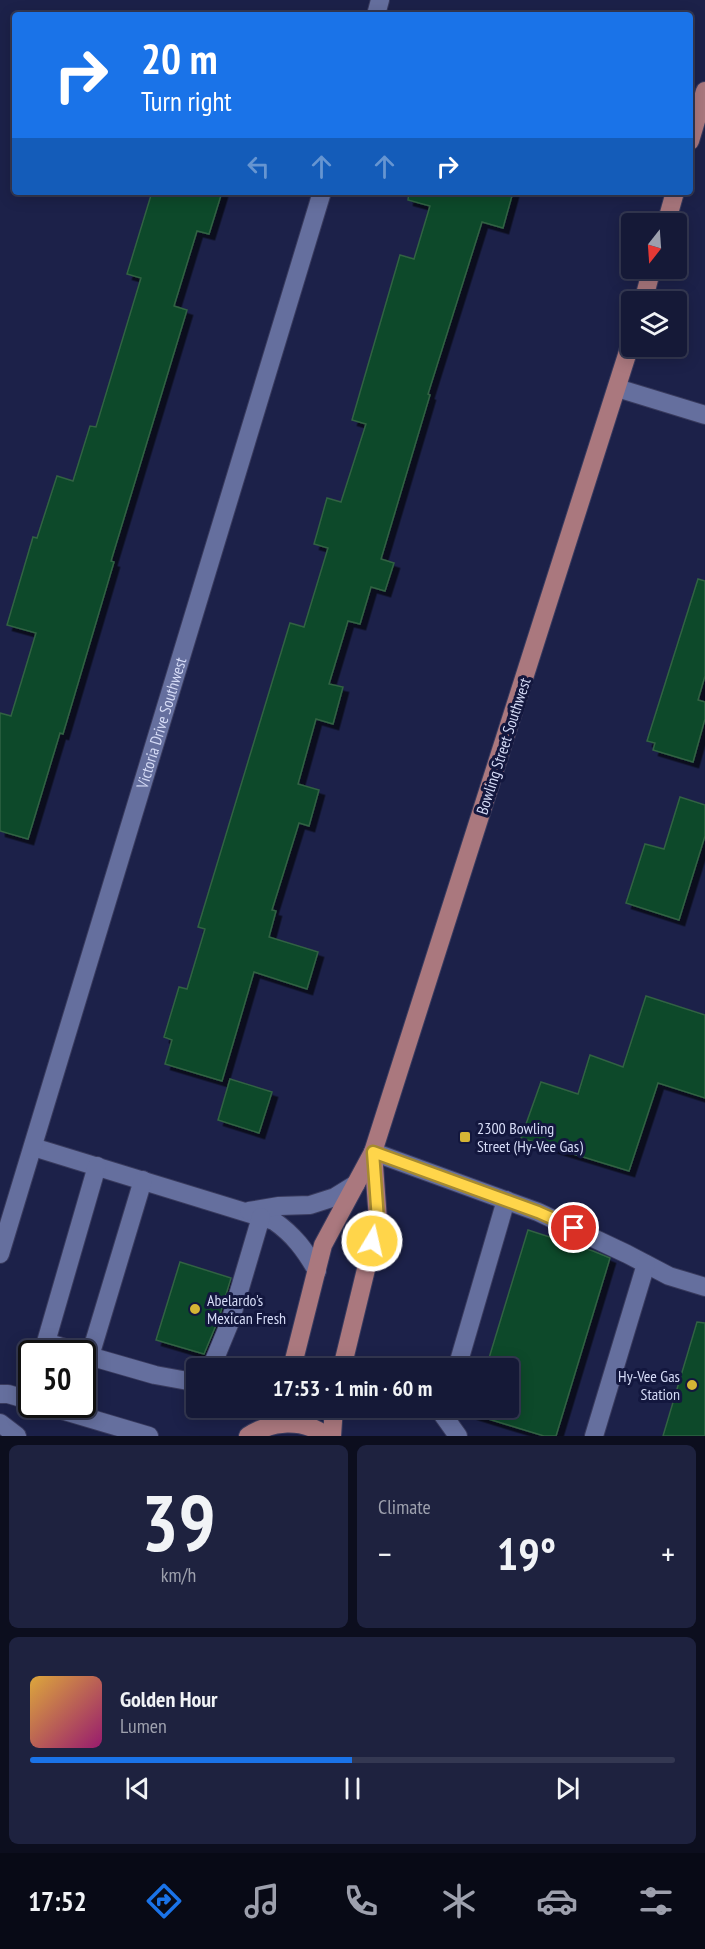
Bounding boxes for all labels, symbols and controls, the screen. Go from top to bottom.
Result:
text: 20 m [141,31,218,86]
icon: right [42,36,120,114]
text: Turn right [141,84,232,118]
icon: left [242,150,275,183]
icon: ahead [305,150,338,183]
icon: ahead [368,150,401,183]
icon: right [431,150,464,183]
north arrow [621,213,687,279]
map controls [621,213,687,357]
button: layers [621,291,687,357]
street label: Victoria Drive Southwest [131,654,191,792]
street label: Bowling Street Southwest [471,675,535,817]
place label: 2300 Bowling Street (Hy-Vee Gas) [477,1118,583,1156]
marker: 2300 Bowling Street (Hy-Vee Gas) [458,1130,472,1144]
pin [548,1202,599,1253]
position arrow [340,1209,404,1273]
icon: arrive [557,1211,590,1244]
place label: Abelardo's Mexican Fresh [207,1290,286,1328]
marker: Abelardo's Mexican Fresh [188,1302,202,1316]
speed limit sign: 50 [18,1340,96,1418]
place label: Hy-Vee Gas Station [618,1366,680,1404]
text: 17:53 · 1 min · 60 m [273,1374,432,1402]
marker: Hy-Vee Gas Station [685,1378,699,1392]
text: 39 [141,1472,216,1573]
text: Climate [378,1494,431,1520]
text: 19° [497,1524,556,1582]
text: − [378,1532,392,1575]
text: + [661,1532,675,1575]
text: km/h [161,1562,196,1588]
text: Golden Hour [120,1685,218,1713]
text: Lumen [120,1713,167,1739]
icon: previous [121,1772,154,1805]
icon: pause [336,1772,369,1805]
icon: next [551,1772,584,1805]
icon: directions [143,1880,185,1922]
icon: music [241,1880,283,1922]
icon: phone [340,1880,382,1922]
icon: climate [438,1880,480,1922]
icon: car [536,1880,578,1922]
icon: filters [635,1880,677,1922]
text: 17:52 [28,1884,87,1918]

